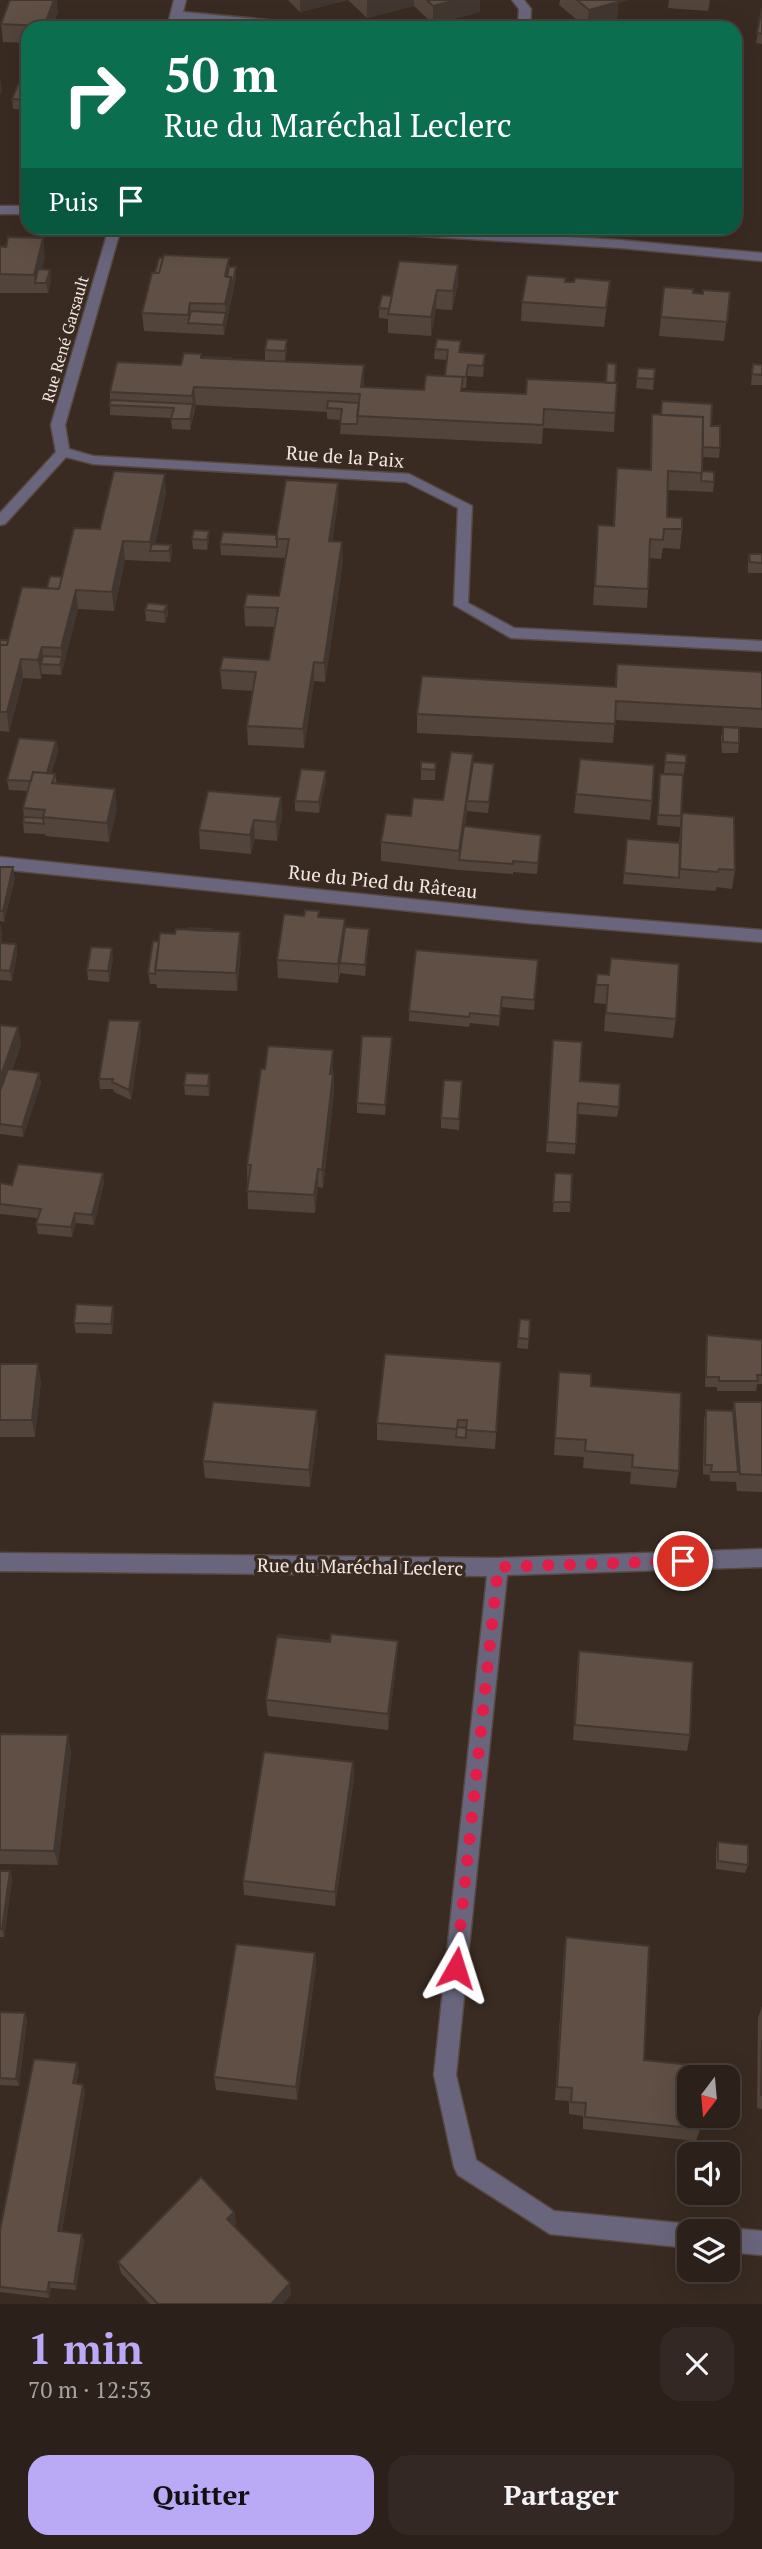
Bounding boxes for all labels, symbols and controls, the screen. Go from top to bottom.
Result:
text: 50 m [164,41,278,106]
icon: right [49,49,140,140]
text: Rue du Maréchal Leclerc [164,104,512,146]
icon: arrive [112,182,150,220]
text: Puis [49,184,98,218]
street label: Rue René Garsault [36,273,94,405]
street label: Rue de la Paix [285,439,405,473]
street label: Rue du Pied du Râteau [287,859,479,903]
pin [653,1531,713,1591]
icon: arrive [664,1542,702,1580]
street label: Rue du Maréchal Leclerc [257,1552,464,1580]
position arrow [419,1931,493,2005]
north arrow [677,2065,740,2128]
map controls [677,2065,740,2282]
button: sound [677,2142,740,2205]
button: layers [677,2219,740,2282]
text: 1 min [28,2320,143,2376]
button: close [660,2327,734,2401]
text: 70 m · 12:53 [28,2374,151,2405]
button: Quitter [28,2455,374,2535]
button: Partager [388,2455,734,2535]

